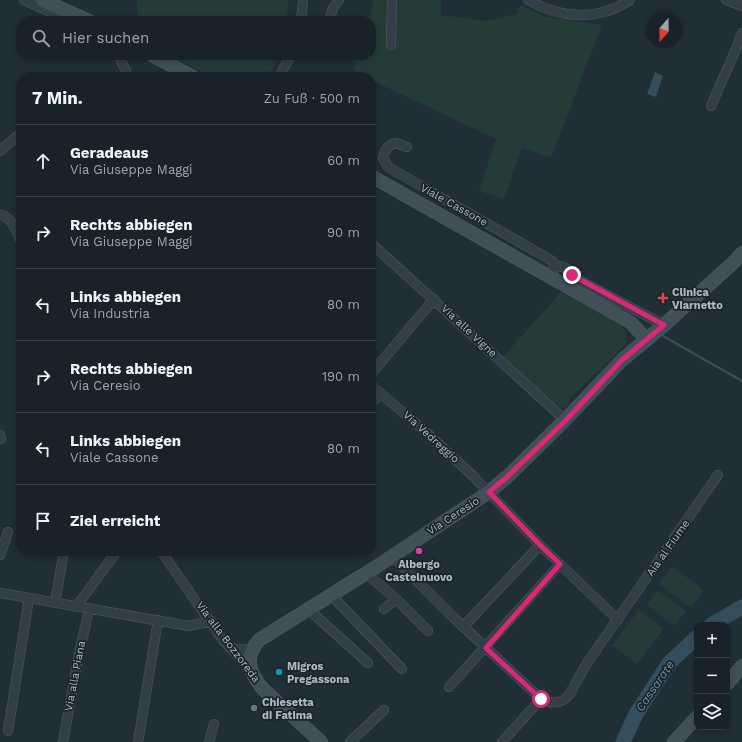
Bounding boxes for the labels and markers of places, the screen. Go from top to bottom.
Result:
place label: Clinica Viarnetto [672,286,723,312]
marker: Clinica Viarnetto [657,292,669,304]
marker: Albergo Castelnuovo [414,546,424,556]
place label: Albergo Castelnuovo [385,558,453,584]
place label: Migros Pregassona [287,660,350,686]
marker: Migros Pregassona [274,667,284,677]
place label: Chiesetta di Fatima [262,696,314,722]
marker: Chiesetta di Fatima [249,703,259,713]

